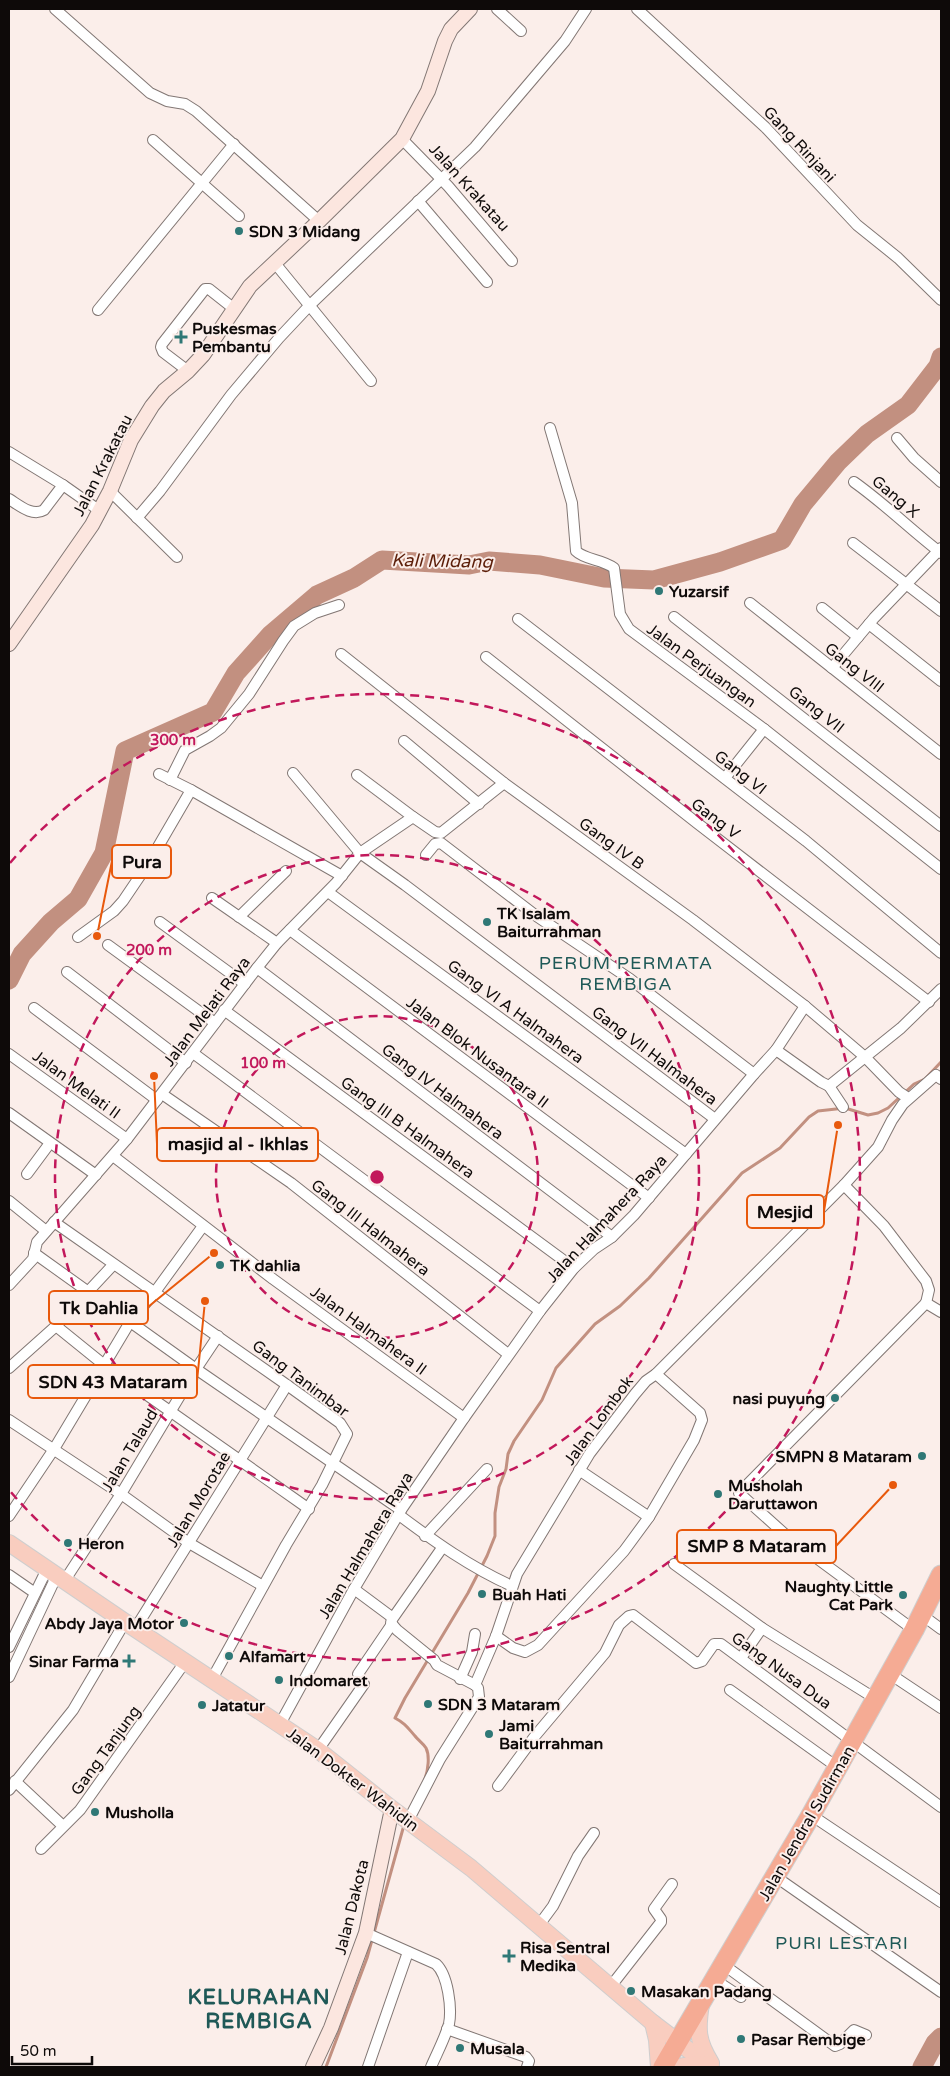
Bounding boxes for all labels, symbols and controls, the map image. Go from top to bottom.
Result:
street label: Gang Rinjani [759,102,840,187]
street label: Jalan Krakatau [425,140,514,236]
place label: SDN 3 Midang [249,222,360,242]
marker: SDN 3 Midang [233,225,245,237]
place label: Puskesmas Pembantu [192,319,277,357]
marker: Puskesmas Pembantu [174,330,188,344]
street label: Jalan Krakatau [69,411,137,520]
street label: Gang X [868,471,923,523]
water label: Kali Midang [391,549,494,573]
place label: Yuzarsif [669,582,730,602]
marker: Yuzarsif [653,585,665,597]
street label: Jalan Perjuangan [643,619,760,712]
street label: Gang VIII [821,638,888,697]
street label: Gang VII [784,682,848,738]
text: 300 m [150,731,196,749]
street label: Gang VI [710,746,770,799]
street label: Gang V [687,794,744,844]
street label: Gang IV B [575,813,648,874]
callout: Pura [112,845,171,878]
text: Pura [122,851,162,873]
place label: TK Isalam Baiturrahman [496,904,601,942]
marker: TK Isalam Baiturrahman [481,916,493,928]
text: 200 m [126,941,172,959]
district label: PERUM PERMATA REMBIGA [539,952,713,995]
street label: Jalan Melati Raya [159,953,255,1070]
street label: Gang VI A Halmahera [443,956,588,1068]
street label: Jalan Blok Nusantara II [402,993,553,1113]
street label: Gang VII Halmahera [588,1002,721,1110]
street label: Gang IV Halmahera [377,1039,507,1144]
street label: Jalan Melati II [29,1046,124,1123]
text: 100 m [240,1054,286,1072]
street label: Gang III B Halmahera [336,1072,478,1183]
callout: masjid al - Ikhlas [157,1128,318,1161]
text: masjid al - Ikhlas [168,1133,309,1155]
street label: Jalan Halmahera Raya [542,1150,671,1287]
centre of rings [368,1168,386,1186]
street label: Gang III Halmahera [307,1175,434,1280]
callout: Mesjid [747,1195,824,1228]
text: Mesjid [757,1201,813,1223]
place label: TK dahlia [229,1256,300,1276]
marker: TK dahlia [214,1259,226,1271]
street label: Jalan Halmahera II [306,1282,431,1380]
callout: Tk Dahlia [49,1291,148,1324]
text: Tk Dahlia [59,1297,138,1319]
street label: Gang Tanimbar [248,1336,354,1422]
callout: SDN 43 Mataram [28,1365,197,1398]
text: SDN 43 Mataram [39,1371,187,1393]
street label: Jalan Lombok [560,1372,638,1469]
place label: nasi puyung [732,1389,825,1409]
marker: nasi puyung [829,1392,841,1404]
street label: Jalan Talaud [97,1405,163,1496]
place label: SMPN 8 Mataram [776,1447,912,1467]
street label: Jalan Morotae [162,1448,235,1551]
marker: SMPN 8 Mataram [916,1450,928,1462]
street label: Jalan Halmahera Raya [314,1468,418,1623]
place label: Musholah Daruttawon [728,1476,818,1514]
marker: Musholah Daruttawon [712,1488,724,1500]
callout: SMP 8 Mataram [677,1530,836,1563]
place label: Heron [78,1534,124,1554]
text: SMP 8 Mataram [687,1535,827,1557]
marker: Heron [62,1537,74,1549]
place label: Naughty Little Cat Park [785,1577,893,1615]
place label: Buah Hati [492,1585,567,1605]
marker: Buah Hati [476,1588,488,1600]
marker: Naughty Little Cat Park [897,1589,909,1601]
place label: Abdy Jaya Motor [45,1614,175,1634]
marker: Abdy Jaya Motor [178,1617,190,1629]
street label: Gang Nusa Dua [727,1628,835,1714]
place label: Alfamart [239,1647,306,1667]
marker: Alfamart [223,1650,235,1662]
place label: Sinar Farma [29,1652,119,1672]
marker: Sinar Farma [123,1655,135,1667]
place label: Indomaret [289,1671,369,1691]
marker: Indomaret [273,1674,285,1686]
place label: SDN 3 Mataram [438,1695,560,1715]
place label: Jatatur [211,1696,266,1716]
marker: SDN 3 Mataram [422,1698,434,1710]
marker: Jatatur [196,1699,208,1711]
street label: Gang Tanjung [67,1702,145,1799]
place label: Jami Baiturrahman [498,1716,603,1754]
street label: Jalan Dokter Wahidin [282,1723,423,1836]
marker: Jami Baiturrahman [483,1728,495,1740]
street label: Jalan Jendral Sudirman [754,1742,860,1905]
place label: Musholla [105,1803,174,1823]
marker: Musholla [89,1806,101,1818]
street label: Jalan Dakota [330,1858,373,1957]
district label: PURI LESTARI [775,1932,909,1954]
place label: Risa Sentral Medika [520,1938,610,1976]
marker: Risa Sentral Medika [502,1949,516,1963]
place label: Masakan Padang [641,1982,772,2002]
district label: KELURAHAN REMBIGA [187,1985,331,2034]
marker: Masakan Padang [625,1985,637,1997]
place label: Pasar Rembige [751,2030,866,2050]
marker: Pasar Rembige [735,2033,747,2045]
scale bar [12,2034,92,2066]
place label: Musala [470,2039,525,2059]
text: 50 m [20,2042,57,2060]
marker: Musala [454,2042,466,2054]

